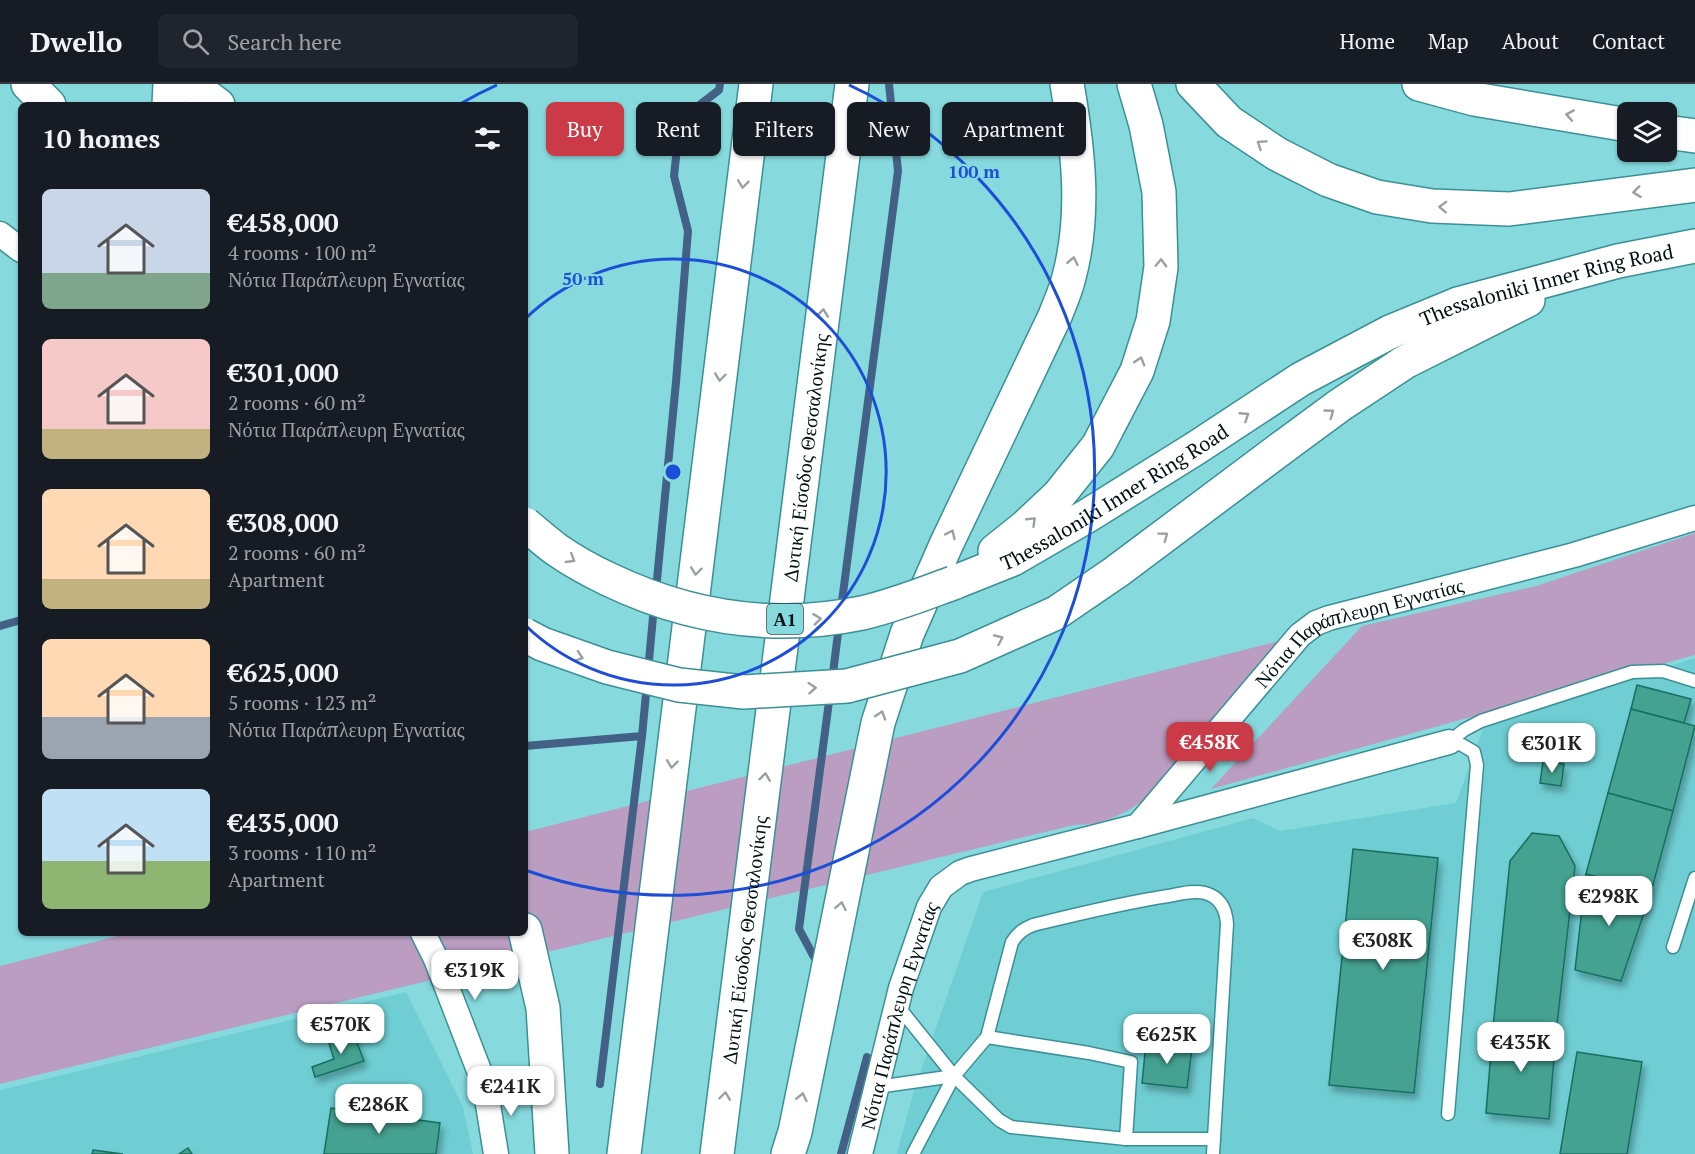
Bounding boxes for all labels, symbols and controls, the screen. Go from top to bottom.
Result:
search box [158,14,578,68]
text: Dwello [30,23,122,60]
icon: search [179,25,212,58]
text: Search here [227,27,342,56]
text: Home [1339,27,1395,55]
text: Map [1428,27,1469,55]
text: About [1502,27,1559,55]
text: Contact [1592,27,1665,55]
chip: Buy [546,102,624,156]
chip: Rent [636,102,721,156]
chip: Filters [733,102,835,156]
chip: New [847,102,930,156]
chip: Apartment [942,102,1086,156]
map controls [1617,102,1677,162]
button: layers [1617,102,1677,162]
one-way arrow [1565,109,1575,122]
text: 10 homes [42,121,160,155]
icon: filters [471,122,504,155]
one-way arrow [1257,140,1268,151]
text: 100 m [948,159,1000,183]
one-way arrow [738,179,750,188]
one-way arrow [1632,185,1641,198]
one-way arrow [1439,200,1448,213]
text: €458,000 [228,205,339,239]
icon: home [90,213,162,285]
street label: Thessaloniki Inner Ring Road [1415,237,1675,332]
text: 4 rooms · 100 m² [228,239,376,266]
one-way arrow [1066,256,1079,266]
one-way arrow [1154,258,1167,267]
text: Νότια Παράπλευρη Εγνατίας [228,266,465,293]
text: 50 m [562,266,604,290]
one-way arrow [816,309,829,318]
street label: Δυτική Είσοδος Θεσσαλονίκης [776,332,834,583]
text: €301,000 [228,355,339,389]
one-way arrow [1133,356,1145,367]
icon: home [90,363,162,435]
one-way arrow [714,373,726,382]
text: 2 rooms · 60 m² [228,389,366,416]
one-way arrow [1324,409,1335,420]
one-way arrow [1238,412,1249,423]
text: Νότια Παράπλευρη Εγνατίας [228,416,465,443]
street label: Thessaloniki Inner Ring Road [996,417,1233,576]
centre of rings [663,462,683,482]
text: €308,000 [228,505,339,539]
icon: home [90,513,162,585]
one-way arrow [1024,517,1035,528]
one-way arrow [944,529,956,540]
one-way arrow [1157,533,1168,544]
text: 2 rooms · 60 m² [228,539,366,566]
one-way arrow [565,552,575,564]
text: Apartment [228,566,325,593]
one-way arrow [690,566,702,575]
street label: Νότια Παράπλευρη Εγνατίας [1248,570,1466,693]
road number: Α1 [767,604,803,634]
one-way arrow [813,613,822,625]
one-way arrow [993,634,1004,646]
one-way arrow [573,650,584,663]
text: €625,000 [228,655,339,689]
icon: home [90,663,162,735]
one-way arrow [807,682,816,695]
text: 5 rooms · 123 m² [228,689,376,716]
one-way arrow [874,710,886,721]
text: Νότια Παράπλευρη Εγνατίας [228,716,465,743]
pin: €458K [1168,722,1252,773]
pin: €301K [1510,723,1594,774]
text: €458K [1180,728,1240,755]
text: €301K [1522,729,1582,756]
one-way arrow [666,760,678,769]
one-way arrow [758,773,770,782]
text: €435,000 [228,805,339,839]
icon: home [90,813,162,885]
street label: Δυτική Είσοδος Θεσσαλονίκης [715,814,773,1065]
text: 3 rooms · 110 m² [228,839,376,866]
text: Apartment [228,866,325,893]
pin: €298K [1567,876,1651,927]
text: €298K [1579,882,1639,909]
street label: Νότια Παράπλευρη Εγνατίας [853,895,944,1132]
one-way arrow [834,901,847,911]
pin: €308K [1341,920,1425,971]
text: €308K [1353,926,1413,953]
pin: €319K [433,950,517,1001]
text: €319K [445,956,505,983]
pin: €570K [299,1004,383,1055]
text: €570K [311,1010,371,1037]
pin: €625K [1125,1014,1209,1065]
text: €625K [1137,1020,1197,1047]
pin: €435K [1479,1022,1563,1073]
text: €435K [1491,1028,1551,1055]
pin: €241K [469,1066,553,1117]
text: €241K [481,1072,541,1099]
pin: €286K [337,1084,421,1135]
text: €286K [349,1090,409,1117]
one-way arrow [718,1091,730,1101]
one-way arrow [795,1093,808,1103]

